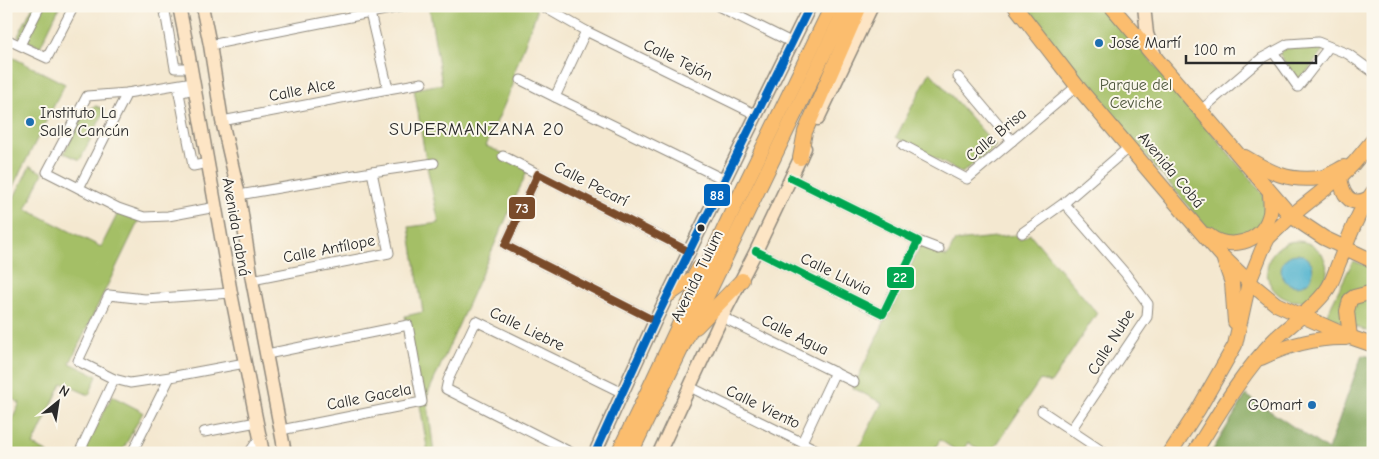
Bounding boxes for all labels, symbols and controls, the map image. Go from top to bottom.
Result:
scale bar [1186,32,1316,64]
place label: José Martí [1109,34,1181,52]
street label: Calle Tejón [641,36,715,84]
marker: José Martí [1093,37,1105,49]
text: 100 m [1194,41,1236,59]
street label: Calle Alce [267,75,337,105]
park label: Parque del Ceviche [1100,76,1172,112]
place label: Instituto La Salle Cancún [40,104,129,140]
street label: Calle Brisa [962,105,1030,165]
marker: Instituto La Salle Cancún [24,116,36,128]
district label: SUPERMANZANA 20 [389,119,565,140]
street label: Avenida Cobá [1134,128,1208,212]
street label: Calle Pecarí [551,158,631,210]
street label: Avenida Labná [218,176,254,278]
line badge: 88 [703,183,731,207]
text: 88 [710,187,724,204]
line badge: 73 [508,196,536,220]
text: 73 [515,200,529,217]
unlabelled marker [696,223,706,233]
street label: Avenida Tulum [667,227,727,325]
street label: Calle Antílope [281,231,377,267]
street label: Calle Lluvia [798,249,874,299]
line badge: 22 [886,266,915,289]
text: 22 [893,269,907,286]
street label: Calle Liebre [487,303,567,355]
street label: Calle Nube [1084,306,1138,378]
street label: Calle Agua [758,311,832,359]
north arrow [32,376,82,426]
street label: Calle Gacela [325,380,413,414]
street label: Calle Viento [723,381,803,433]
text: N [56,382,72,401]
place label: GOmart [1248,396,1302,414]
marker: GOmart [1306,399,1318,411]

